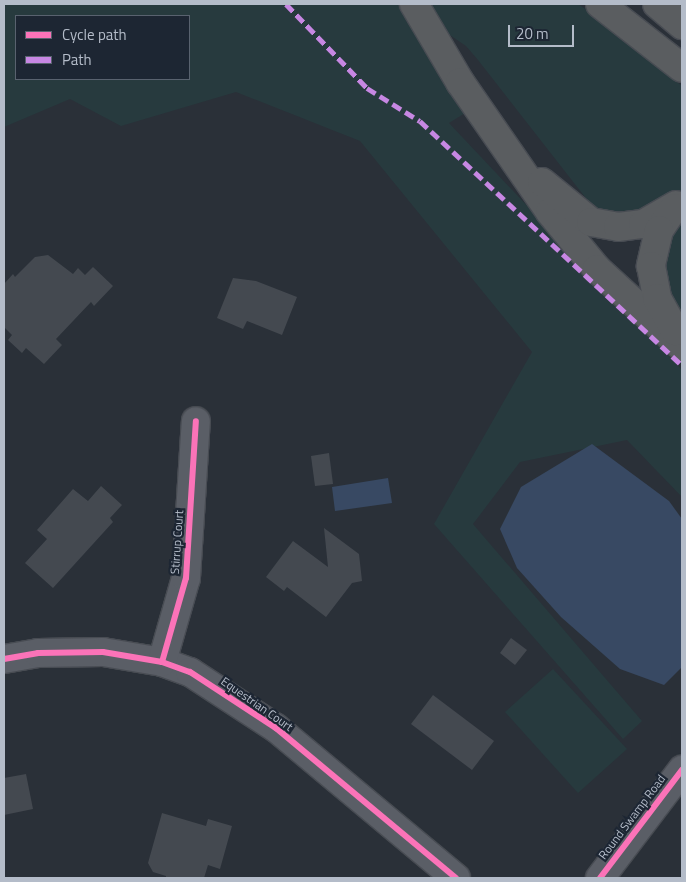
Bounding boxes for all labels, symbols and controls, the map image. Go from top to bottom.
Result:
legend [15,15,190,80]
scale bar [511,15,577,47]
text: 20 m [516,22,549,45]
text: Cycle path [62,23,127,46]
text: Path [62,48,92,71]
street label: Stirrup Court [168,509,186,575]
street label: Equestrian Court [218,674,296,734]
street label: Round Swamp Road [596,772,668,862]

